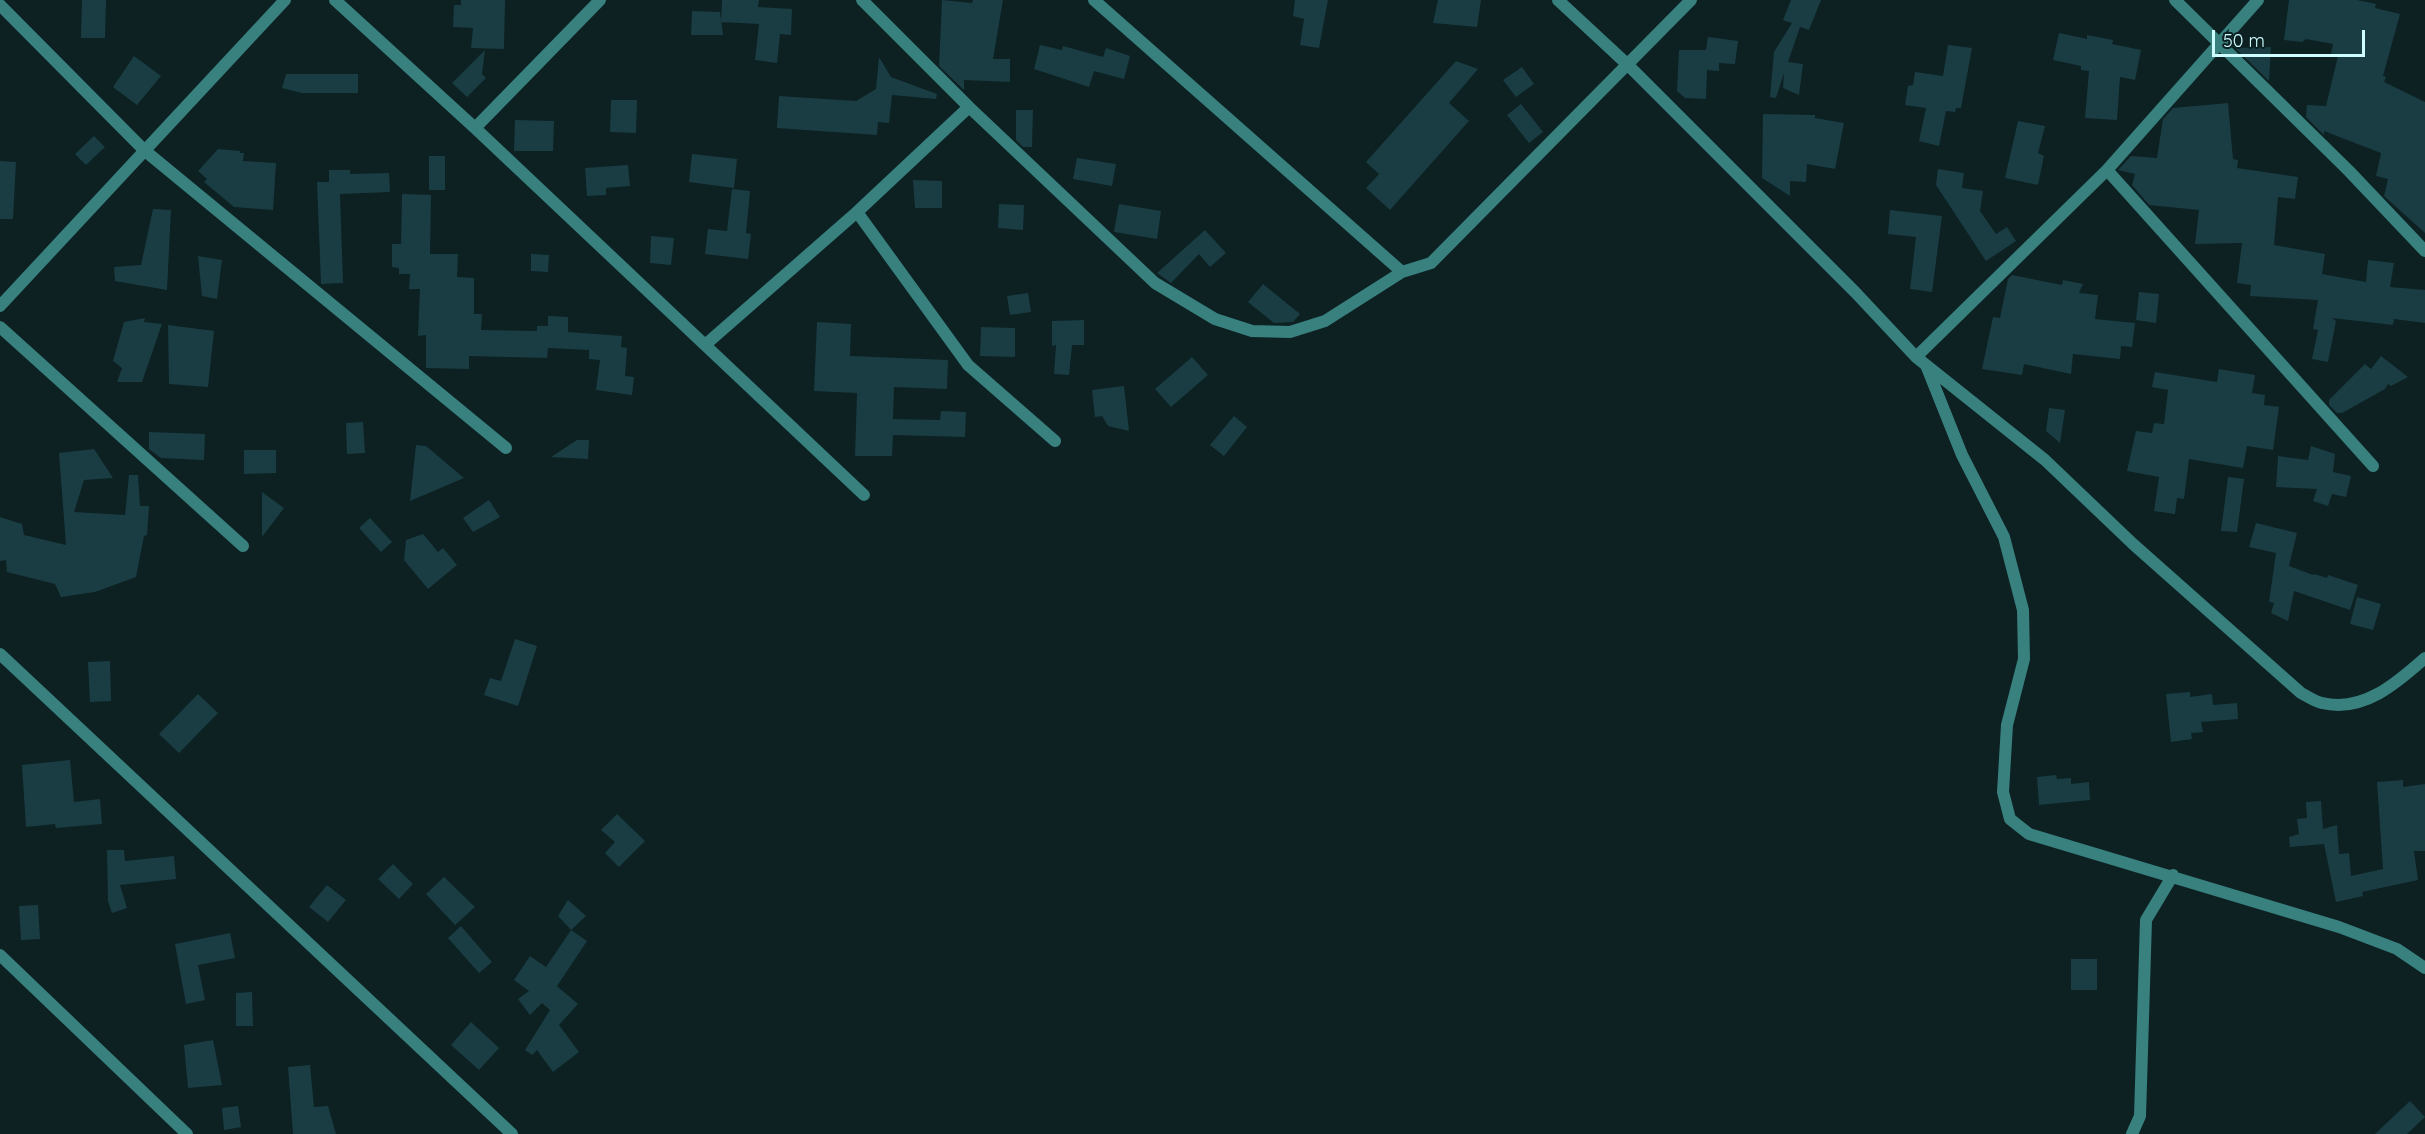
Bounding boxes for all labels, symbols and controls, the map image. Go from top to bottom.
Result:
scale bar [2215,18,2368,56]
text: 50 m [2223,29,2265,52]

